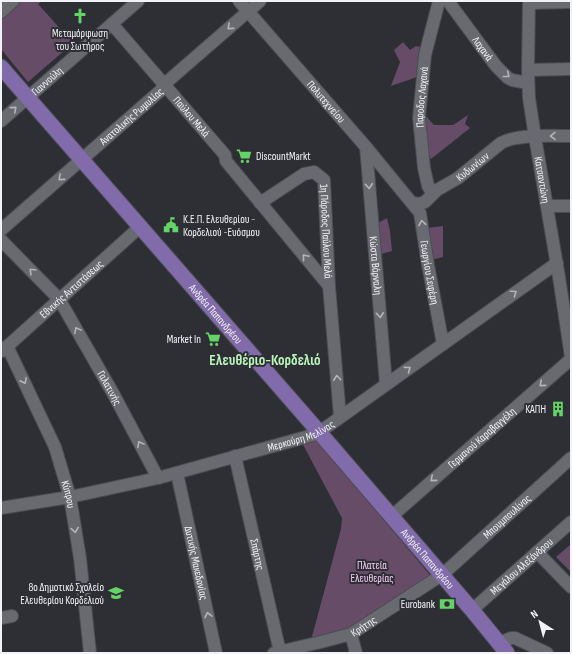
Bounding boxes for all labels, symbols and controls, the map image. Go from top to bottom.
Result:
church icon: Μεταμόρφωση του Σωτήρος [71,7,89,25]
one-way arrow [228,22,235,29]
place label: Μεταμόρφωση του Σωτήρος [52,27,108,53]
street label: Λαχανά [469,33,496,64]
street label: Γιαννούλη [29,64,66,98]
street label: Παροδος Λαχανά [413,66,431,128]
one-way arrow [502,71,509,78]
street label: Πολυτεχνείου [304,78,348,126]
street label: Ανατολικής Ρωμυλίας [96,85,166,149]
street label: Παύλου Μελά [170,94,213,140]
one-way arrow [10,107,17,114]
one-way arrow [550,132,556,141]
supermarket icon: DiscountMarkt [235,147,253,165]
street label: Κυδωνίων [454,149,492,184]
place label: DiscountMarkt [256,150,311,163]
street label: Κατσαντώνη [531,156,552,204]
one-way arrow [58,174,65,181]
one-way arrow [365,183,374,189]
street label: 1η Πάροδος Παύλου Μελά [317,184,335,279]
place label: Κ.Ε.Π. Ελευθερίου - Κορδελιού -Ευόσμου [183,213,260,239]
public building icon: Κ.Ε.Π. Ελευθερίου - Κορδελιού -Ευόσμου [162,216,180,234]
one-way arrow [418,219,427,226]
street label: Κώστα Βάρναλη [367,236,384,296]
street label: Γεωργίου Σεφέρη [417,240,441,306]
one-way arrow [303,255,310,262]
street label: Εθνικής Αντιστάσεως [37,257,106,321]
one-way arrow [29,268,37,276]
street label: Ανδρέα Παπανδρέου [185,281,245,347]
one-way arrow [510,290,517,298]
one-way arrow [376,312,385,318]
one-way arrow [75,327,82,334]
supermarket icon: Market In [204,330,222,348]
place label: Market In [167,333,201,346]
district label: Ελευθέριο-Κορδελιό [209,351,321,370]
one-way arrow [404,367,411,374]
street label: Γαλατινής [94,368,124,407]
one-way arrow [332,375,341,381]
one-way arrow [19,377,27,385]
one-way arrow [539,380,546,387]
building icon: ΚΑΠΗ [549,400,567,418]
place label: ΚΑΠΗ [525,403,546,416]
street label: Γερμανού Καραβαγγέλη [445,405,518,471]
street label: Μερκούρη Μελίνας [266,418,337,454]
one-way arrow [137,441,145,448]
one-way arrow [431,475,438,482]
street label: Κύπρου [58,479,78,509]
street label: Μπουμπουλίνας [481,492,533,542]
street label: Δυτικής Μακεδονίας [182,525,210,601]
street label: Ανδρέα Παπανδρέου [397,526,457,592]
one-way arrow [71,527,79,533]
street label: Μεγάλου Αλεξάνδρου [488,535,556,598]
street label: Σπάρτης [247,538,267,572]
park label: Πλατεία Ελευθερίας [351,559,393,585]
place label: 8ο Δημοτικό Σχολείο Ελευθερίου Κορδελιού [20,581,104,607]
school or university icon: 8ο Δημοτικό Σχολείο Ελευθερίου Κορδελιού [107,584,125,602]
bank icon: Eurobank [438,595,456,613]
place label: Eurobank [401,598,436,611]
north arrow [520,602,560,642]
text: N [528,607,541,621]
one-way arrow [204,612,212,618]
street label: Κρήτης [348,613,379,639]

